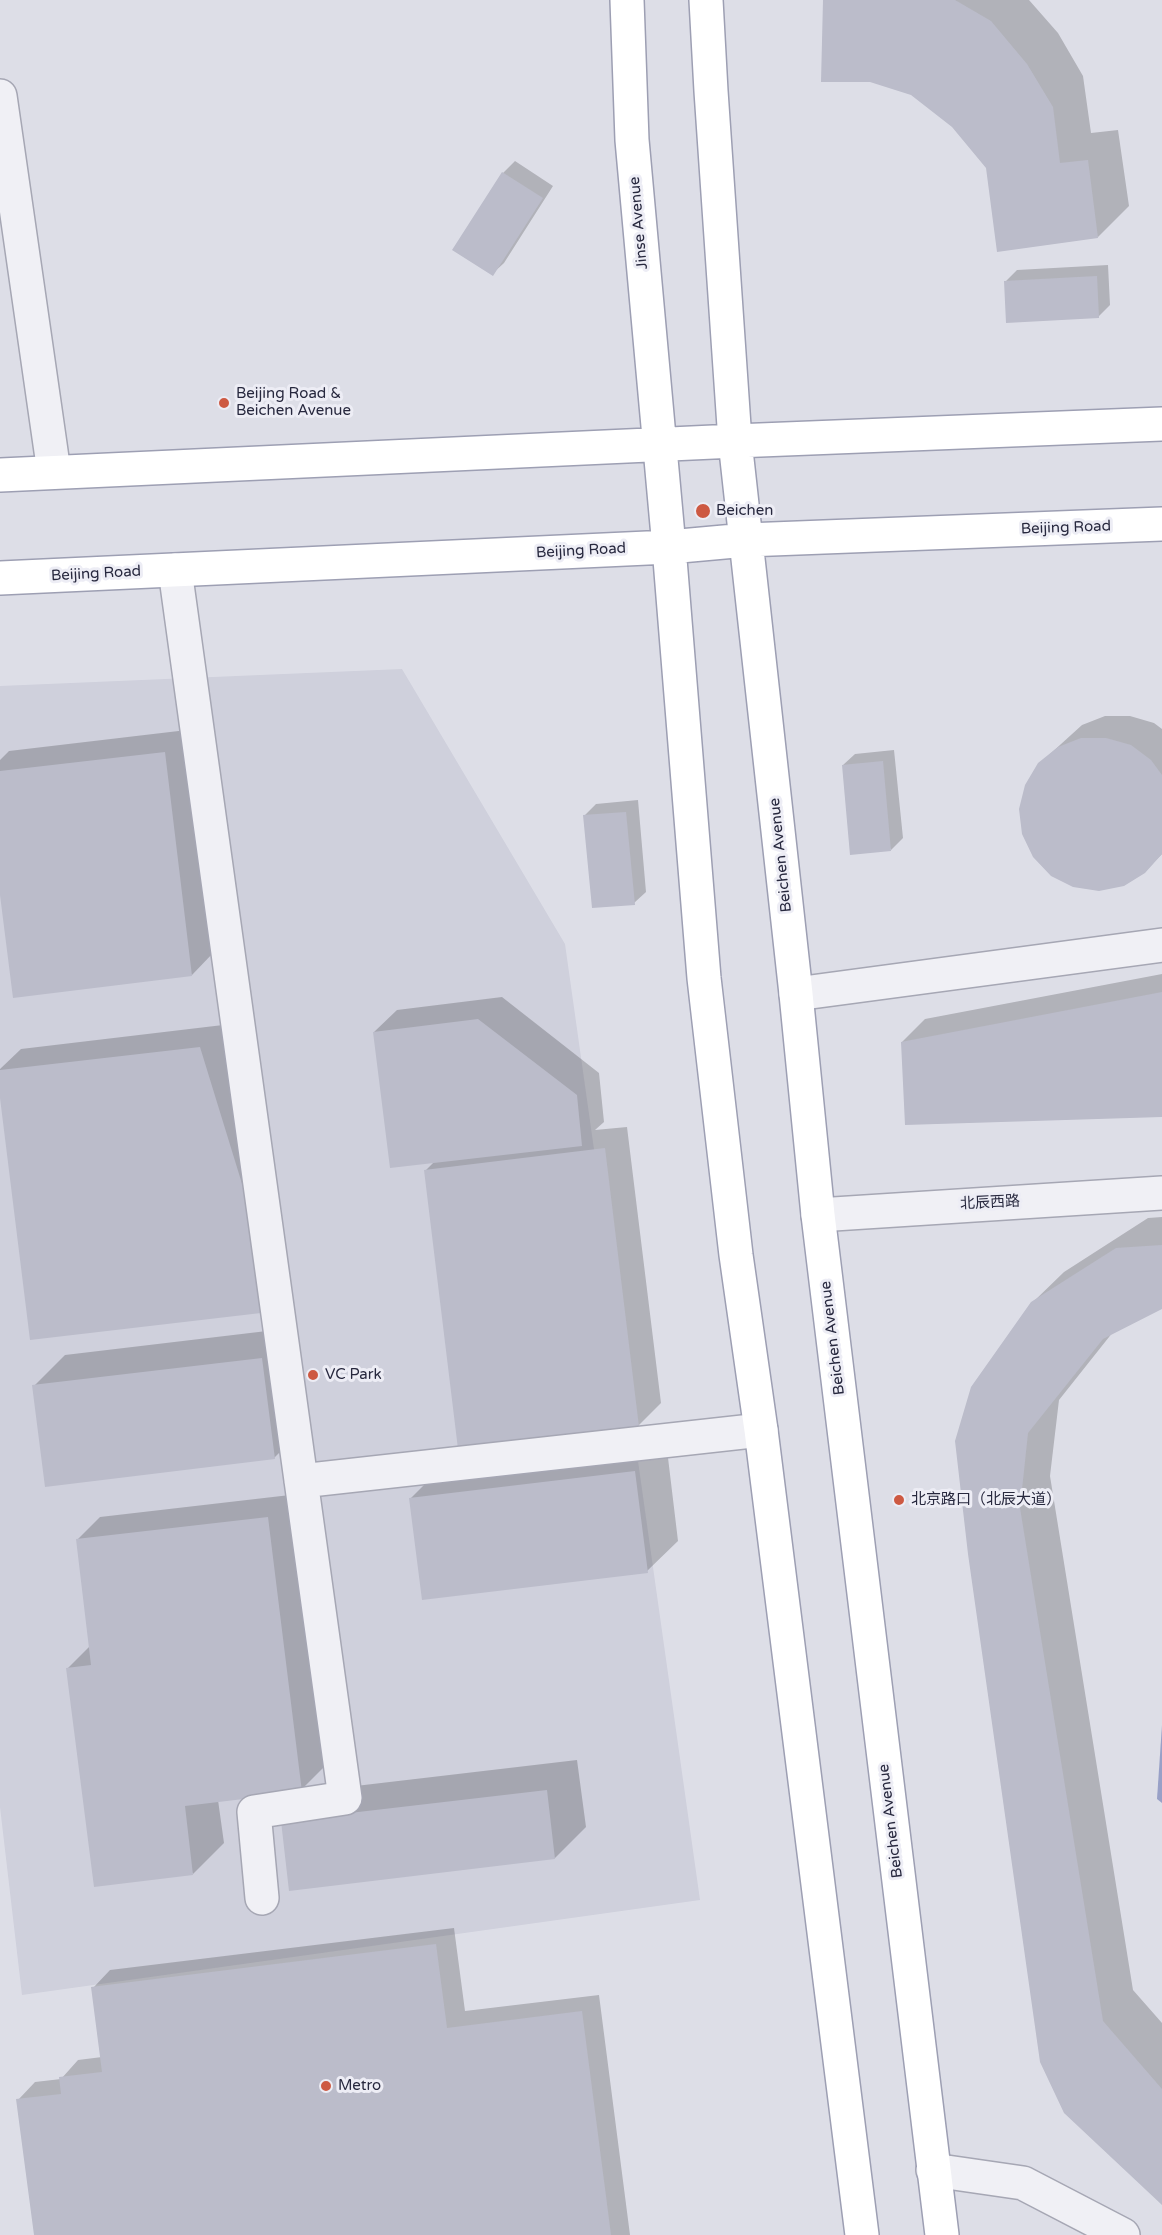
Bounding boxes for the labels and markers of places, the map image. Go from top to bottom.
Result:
place label: Beijing Road & Beichen Avenue [236,385,351,420]
marker: Beijing Road & Beichen Avenue [217,396,231,410]
marker: Beichen [694,502,712,520]
place label: Beichen [716,502,773,520]
place label: VC Park [325,1366,382,1384]
marker: VC Park [306,1368,320,1382]
place label: 北京路口（北辰大道） [911,1491,1061,1509]
marker: 北京路口（北辰大道） [892,1493,906,1507]
place label: Metro [338,2077,381,2095]
marker: Metro [319,2079,333,2093]

